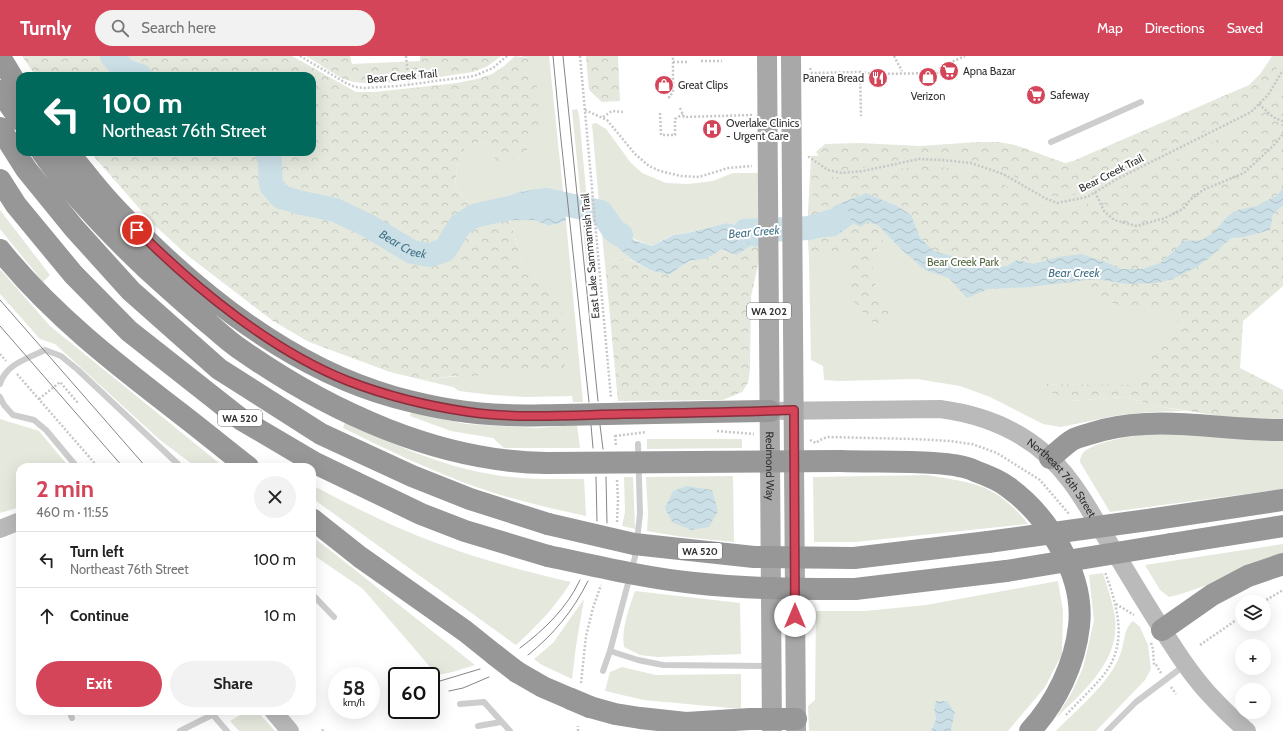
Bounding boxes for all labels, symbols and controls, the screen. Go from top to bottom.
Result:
search box [95,10,375,46]
text: Turnly [20,17,71,40]
icon: search [109,17,131,39]
text: Search here [141,19,216,37]
text: Map [1097,19,1123,37]
text: Directions [1145,19,1205,37]
text: Saved [1227,19,1263,37]
supermarket icon: Apna Bazar [938,60,960,82]
place label: Apna Bazar [963,64,1016,78]
street label: Bear Creek Trail [366,66,438,86]
shop icon: Verizon [917,66,939,88]
restaurant icon: Panera Bread [867,67,889,89]
place label: Panera Bread [803,71,864,85]
shop icon: Great Clips [653,74,675,96]
place label: Great Clips [678,78,728,92]
supermarket icon: Safeway [1025,84,1047,106]
text: 100 m [102,86,183,120]
icon: left [36,88,88,140]
place label: Safeway [1050,88,1090,102]
place label: Verizon [911,89,945,103]
place label: Overlake Clinics - Urgent Care [726,116,800,143]
hospital icon: Overlake Clinics - Urgent Care [701,118,723,140]
text: Northeast 76th Street [102,120,266,142]
street label: Bear Creek Trail [1076,151,1146,195]
street label: East Lake Sammamish Trail [578,193,602,319]
pin [120,213,154,247]
icon: arrive [126,219,148,241]
water label: Bear Creek [728,222,781,241]
water label: Bear Creek [377,226,428,261]
park label: Bear Creek Park [927,255,999,269]
water label: Bear Creek [1048,265,1101,280]
road number: WA 202 [747,303,791,319]
road number: WA 520 [218,410,262,426]
street label: Redmond Way [763,431,777,501]
street label: Northeast 76th Street [1024,435,1099,520]
text: 2 min [36,474,94,503]
button: close [254,476,296,518]
text: 460 m · 11:55 [36,504,109,520]
text: Turn left [70,543,124,561]
road number: WA 520 [678,543,722,559]
icon: left [36,549,58,571]
text: 100 m [254,551,296,569]
text: Northeast 76th Street [70,561,189,577]
position arrow [774,595,816,637]
map controls [1235,595,1271,719]
button: layers [1235,595,1271,631]
icon: ahead [36,605,58,627]
text: Continue [70,607,129,625]
text: 10 m [264,607,296,625]
button: + [1235,639,1271,675]
button: Exit [36,661,162,707]
button: Share [170,661,296,707]
speed limit sign: 60 [388,667,440,719]
text: 58 [343,676,365,700]
button: − [1235,683,1271,719]
text: km/h [343,696,365,709]

